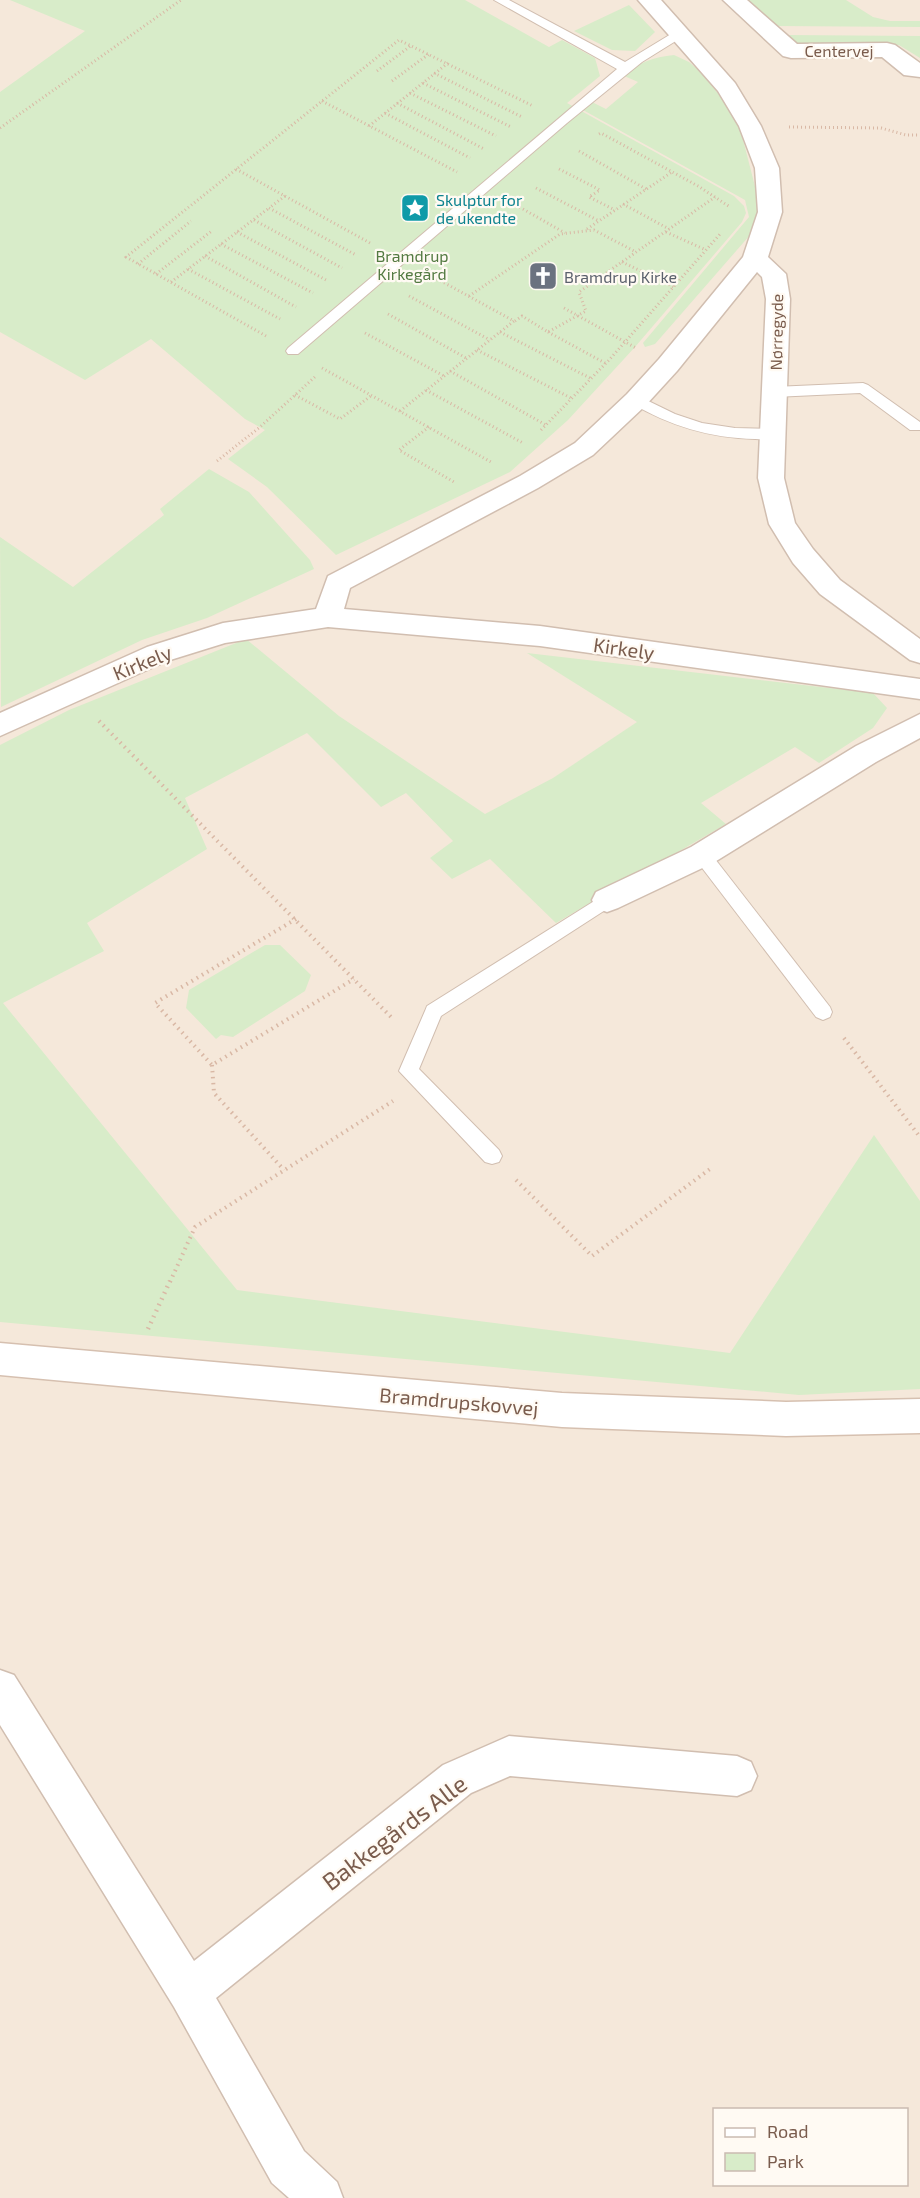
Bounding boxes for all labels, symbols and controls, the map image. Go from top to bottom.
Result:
street label: Centervej [804,41,874,61]
place label: Skulptur for de ukendte [436,190,523,227]
place icon: Skulptur for de ukendte [399,192,431,224]
park label: Bramdrup Kirkegård [375,246,449,283]
church icon: Bramdrup Kirke [527,260,559,292]
place label: Bramdrup Kirke [564,267,677,286]
street label: Nørregyde [766,294,786,370]
street label: Kirkely [592,632,657,664]
street label: Kirkely [109,639,175,685]
street label: Bramdrupskovvej [379,1382,539,1420]
street label: Bakkegårds Alle [316,1768,472,1896]
legend [713,2108,908,2186]
text: Road [767,2120,808,2142]
text: Park [767,2150,804,2172]

